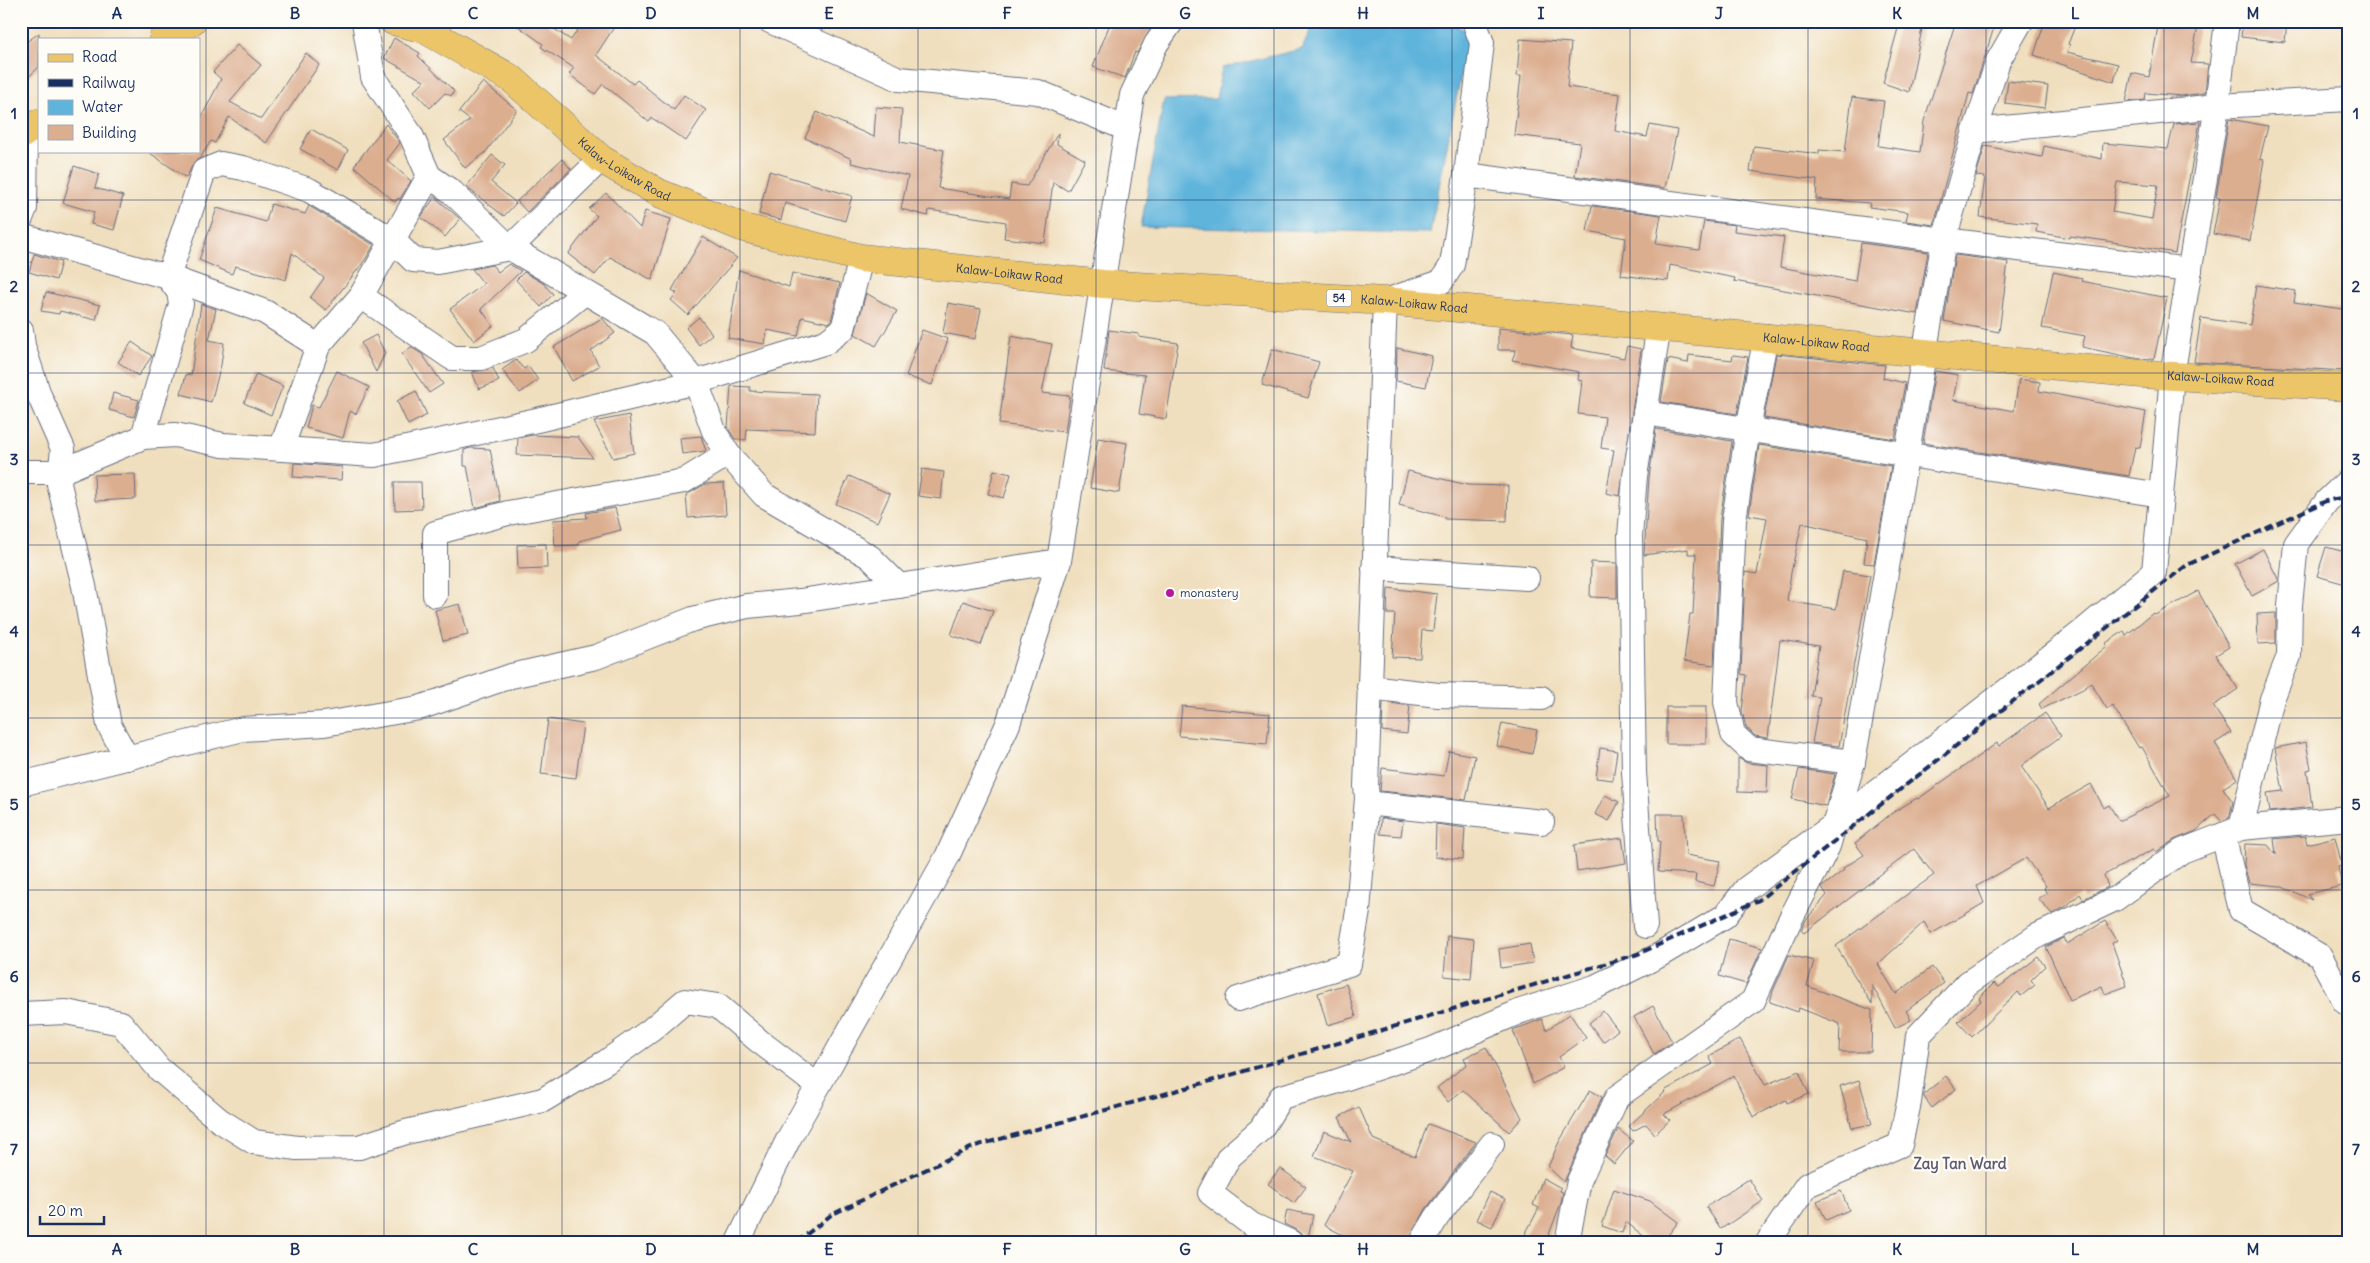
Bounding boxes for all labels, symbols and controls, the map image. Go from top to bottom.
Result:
text: A [112,3,122,23]
text: B [290,3,301,23]
text: C [468,3,479,23]
text: D [645,3,657,23]
text: E [824,3,834,23]
text: F [1002,3,1012,23]
text: G [1179,3,1191,23]
text: H [1357,3,1369,23]
text: I [1538,3,1545,23]
text: J [1715,3,1724,23]
text: K [1892,3,1902,23]
text: L [2071,3,2080,23]
text: M [2247,3,2260,23]
legend [38,38,200,152]
text: Road [82,47,117,66]
text: Railway [82,73,136,92]
text: Water [82,97,123,116]
text: 1 [11,103,17,123]
text: 1 [2353,103,2359,123]
text: Building [82,123,137,142]
street label: Kalaw-Loikaw Road [575,134,673,204]
street label: Kalaw-Loikaw Road [955,260,1064,287]
text: 2 [10,276,19,296]
text: 2 [2352,276,2361,296]
road number: 54 [1326,290,1352,306]
street label: Kalaw-Loikaw Road [1360,292,1468,316]
street label: Kalaw-Loikaw Road [1762,329,1870,355]
street label: Kalaw-Loikaw Road [2167,368,2275,389]
text: 3 [9,449,19,469]
text: 3 [2351,449,2361,469]
place label: monastery [1180,585,1239,600]
marker: monastery [1164,587,1176,599]
text: 4 [9,621,19,641]
text: 4 [2351,621,2361,641]
text: 5 [9,794,19,814]
text: 5 [2351,794,2361,814]
text: 6 [9,966,19,986]
text: 6 [2351,966,2361,986]
text: 7 [10,1139,18,1159]
text: 7 [2352,1139,2360,1159]
district label: Zay Tan Ward [1913,1154,2007,1174]
scale bar [40,1193,104,1225]
text: 20 m [48,1201,83,1220]
text: A [112,1239,122,1259]
text: B [290,1239,301,1259]
text: C [468,1239,479,1259]
text: D [645,1239,657,1259]
text: E [824,1239,834,1259]
text: F [1002,1239,1012,1259]
text: G [1179,1239,1191,1259]
text: H [1357,1239,1369,1259]
text: I [1538,1239,1545,1259]
text: J [1715,1239,1724,1259]
text: K [1892,1239,1902,1259]
text: L [2071,1239,2080,1259]
text: M [2247,1239,2260,1259]

